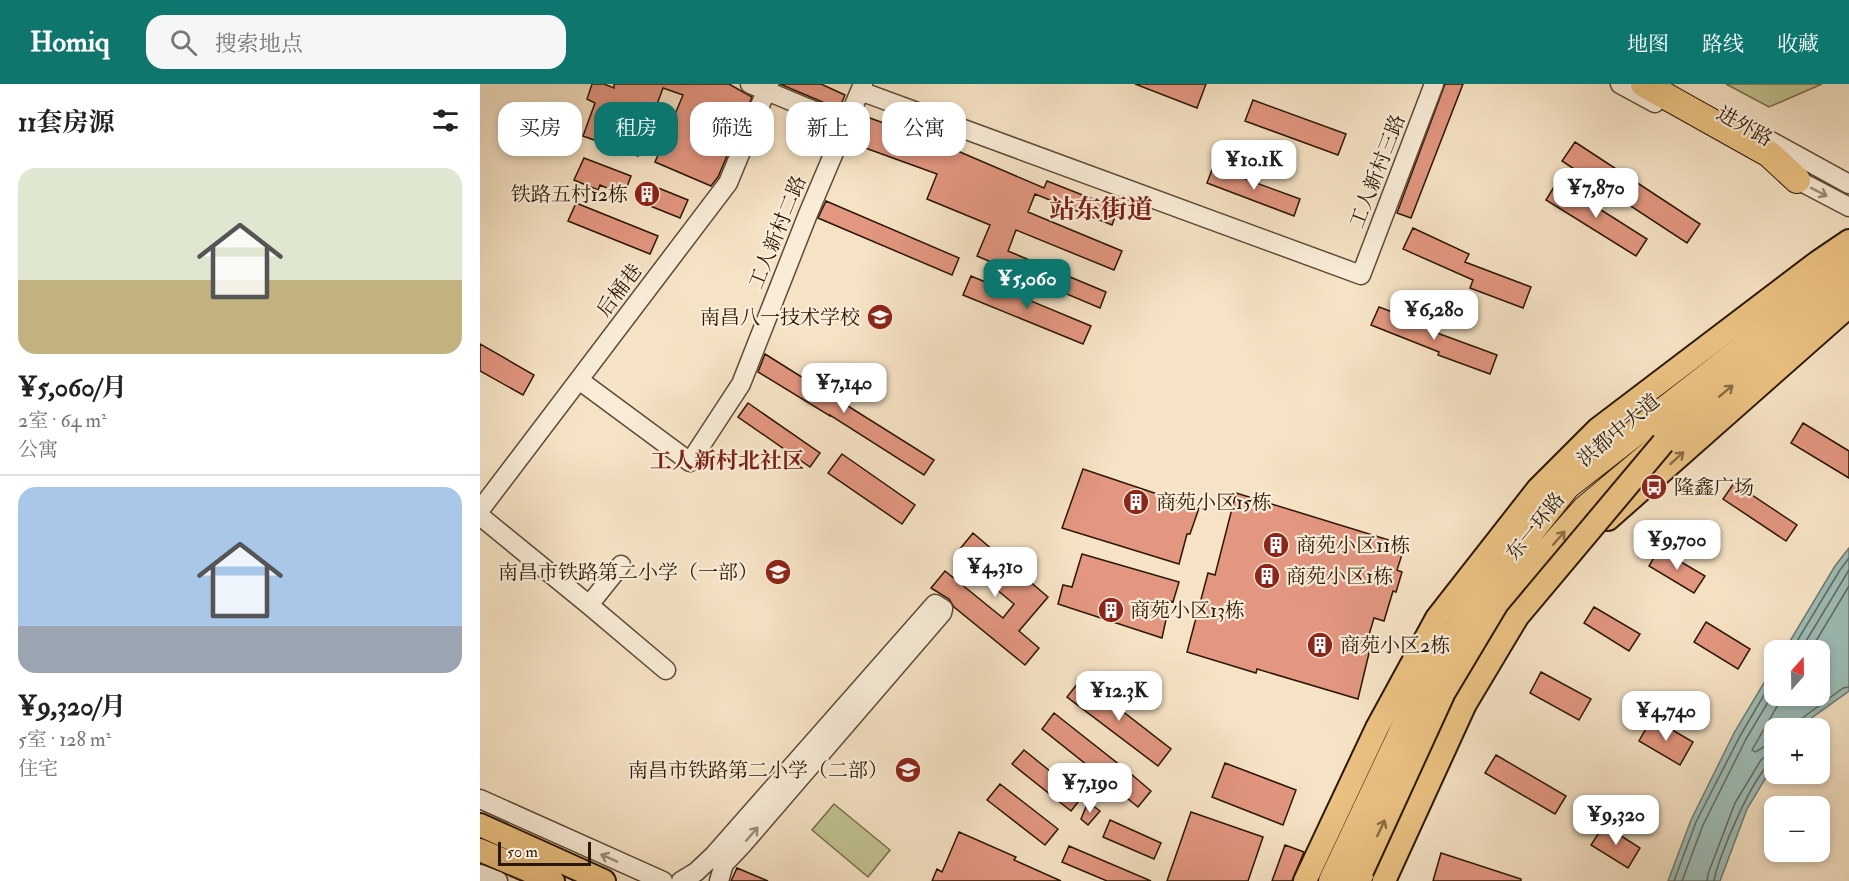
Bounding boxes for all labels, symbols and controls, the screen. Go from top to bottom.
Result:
search box [146,15,566,69]
text: Homiq [30,25,110,60]
icon: search [167,26,200,59]
text: 搜索地点 [215,30,303,58]
text: 地图 [1627,31,1669,58]
text: 路线 [1702,31,1744,58]
text: 收藏 [1777,31,1819,58]
street label: 进外路 [1712,101,1777,152]
chip: 买房 [498,102,582,156]
chip: 租房 [594,102,678,156]
chip: 筛选 [690,102,774,156]
chip: 新上 [786,102,870,156]
chip: 公寓 [882,102,966,156]
icon: filters [429,104,462,137]
text: 11套房源 [18,107,115,139]
street label: 工人新村三路 [1344,111,1411,232]
pin: ¥10.1K [1205,140,1303,191]
text: ¥10.1K [1225,147,1283,172]
pin: ¥7,870 [1547,168,1645,219]
street label: 工人新村二路 [743,172,812,293]
text: ¥7,870 [1567,175,1625,200]
building icon: 铁路五村12栋 [632,179,662,209]
place label: 铁路五村12栋 [511,182,628,207]
one-way arrow [1810,186,1828,198]
district label: 站东街道 [1049,194,1153,226]
icon: home [186,207,294,315]
street label: 后桶巷 [591,259,647,322]
pin: ¥5,060 [978,259,1076,310]
text: ¥5,060 [998,266,1056,291]
pin: ¥6,280 [1385,290,1483,341]
text: ¥6,280 [1404,297,1464,322]
school or university icon: 南昌八一技术学校 [865,302,895,332]
place label: 南昌八一技术学校 [700,305,860,330]
pin: ¥7,140 [795,363,893,414]
text: ¥7,140 [816,370,872,395]
text: ¥5,060/月 [18,372,127,404]
one-way arrow [1718,384,1734,397]
street label: 洪都中大道 [1572,389,1665,472]
text: 2室 · 64 m² [18,408,107,433]
text: 公寓 [18,437,58,462]
district label: 工人新村北社区 [650,447,804,475]
one-way arrow [1669,451,1684,465]
bus stop icon: 隆鑫广场 [1639,472,1669,502]
place label: 隆鑫广场 [1674,475,1754,500]
building icon: 商苑小区15栋 [1121,487,1151,517]
street label: 东一环路 [1501,487,1570,565]
place label: 商苑小区15栋 [1156,490,1272,515]
pin: ¥9,700 [1628,520,1726,571]
icon: home [186,526,294,634]
text: ¥9,700 [1648,527,1706,552]
building icon: 商苑小区11栋 [1261,530,1291,560]
one-way arrow [1552,531,1566,546]
place label: 商苑小区11栋 [1296,533,1410,558]
pin: ¥4,310 [946,547,1044,598]
text: ¥4,310 [967,554,1023,579]
school or university icon: 南昌市铁路第二小学（一部） [763,557,793,587]
place label: 南昌市铁路第二小学（一部） [498,560,758,585]
building icon: 商苑小区1栋 [1252,561,1282,591]
place label: 商苑小区1栋 [1286,564,1393,589]
building icon: 商苑小区13栋 [1096,595,1126,625]
place label: 商苑小区13栋 [1130,598,1245,623]
building icon: 商苑小区2栋 [1305,630,1335,660]
place label: 商苑小区2栋 [1340,633,1450,658]
north arrow [1764,640,1830,706]
map controls [1764,640,1830,862]
pin: ¥12.3K [1070,671,1168,722]
text: ¥12.3K [1090,678,1148,703]
text: ¥9,320/月 [18,691,126,723]
pin: ¥4,740 [1617,691,1715,742]
text: ¥4,740 [1636,698,1696,723]
button: + [1764,718,1830,784]
text: 5室 · 128 m² [18,727,111,752]
school or university icon: 南昌市铁路第二小学（二部） [893,755,923,785]
text: 住宅 [18,756,58,781]
place label: 南昌市铁路第二小学（二部） [628,758,888,783]
pin: ¥7,190 [1041,763,1139,814]
text: ¥7,190 [1062,770,1118,795]
pin: ¥9,320 [1567,795,1665,846]
button: − [1764,796,1830,862]
text: ¥9,320 [1587,802,1645,827]
one-way arrow [1376,819,1388,837]
one-way arrow [745,827,759,842]
scale bar [498,839,591,866]
text: 50 m [507,842,538,862]
one-way arrow [600,851,618,862]

